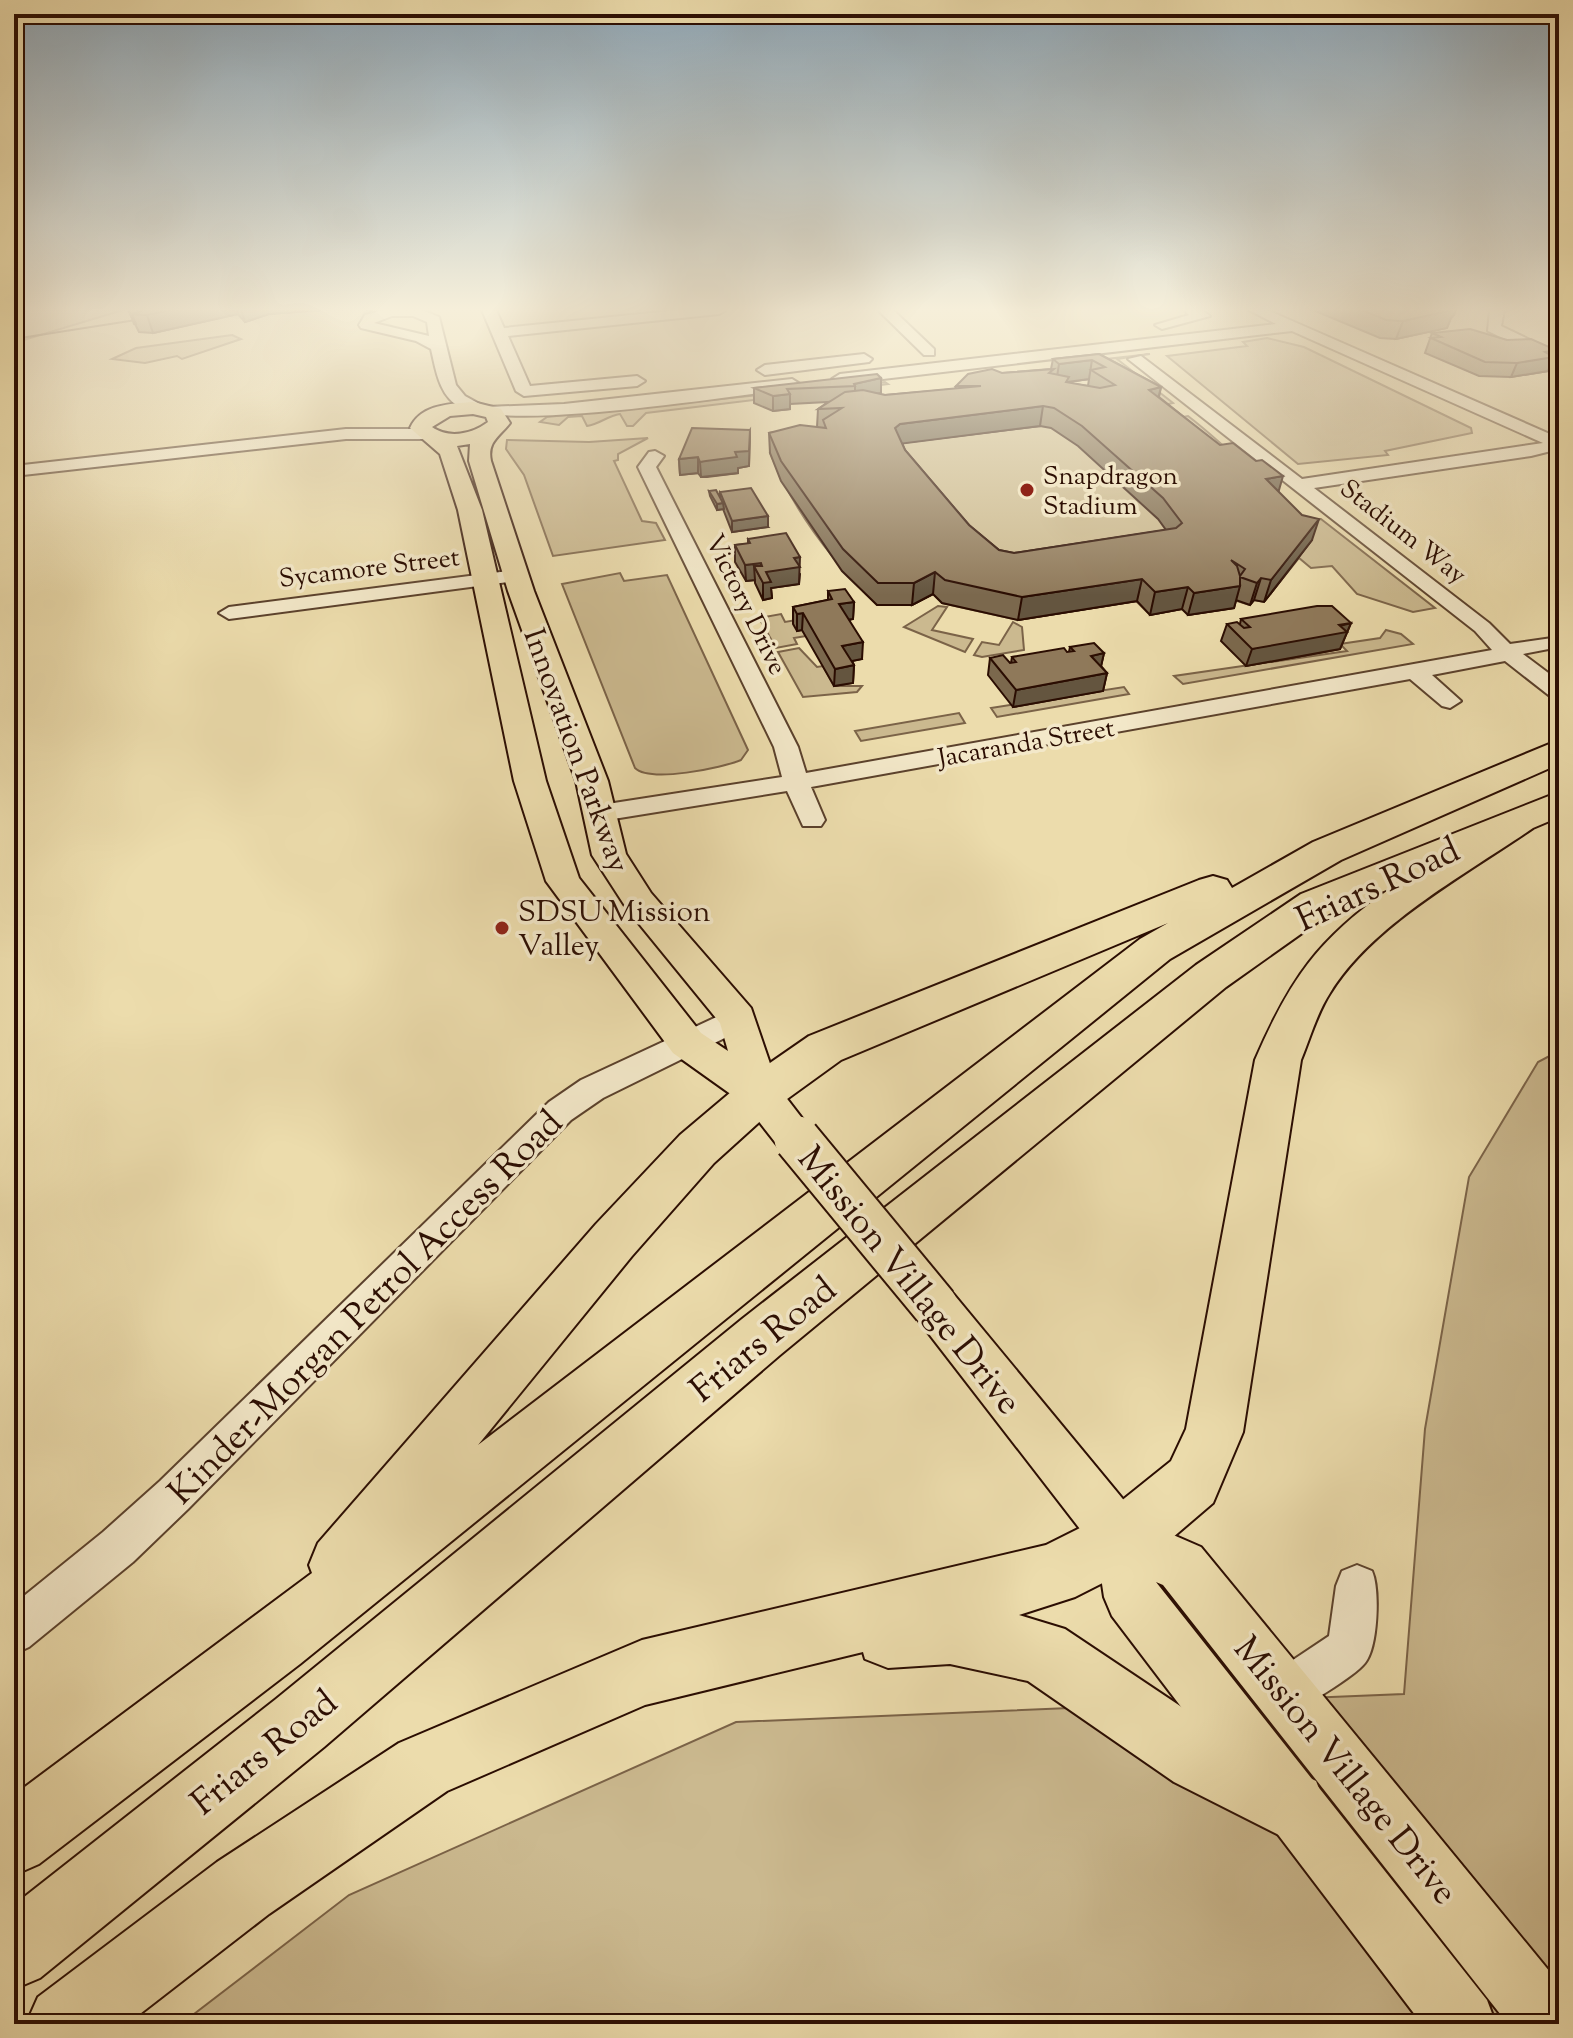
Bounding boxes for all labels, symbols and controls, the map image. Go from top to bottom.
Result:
place label: Snapdragon Stadium [1043,459,1178,526]
street label: Stadium Way [1331,472,1474,594]
marker: Snapdragon Stadium [1018,481,1036,499]
street label: Victory Drive [695,529,795,682]
street label: Sycamore Street [277,540,462,599]
street label: Innovation Parkway [511,623,639,879]
street label: Jacaranda Street [933,711,1118,779]
street label: Friars Road [1288,826,1469,947]
place label: SDSU Mission Valley [518,892,711,969]
marker: SDSU Mission Valley [493,919,511,937]
street label: Kinder-Morgan Petrol Access Road [157,1099,576,1518]
street label: Mission Village Drive [783,1136,1033,1427]
street label: Friars Road [680,1266,849,1417]
street label: Mission Village Drive [1219,1626,1469,1917]
street label: Friars Road [181,1679,350,1830]

